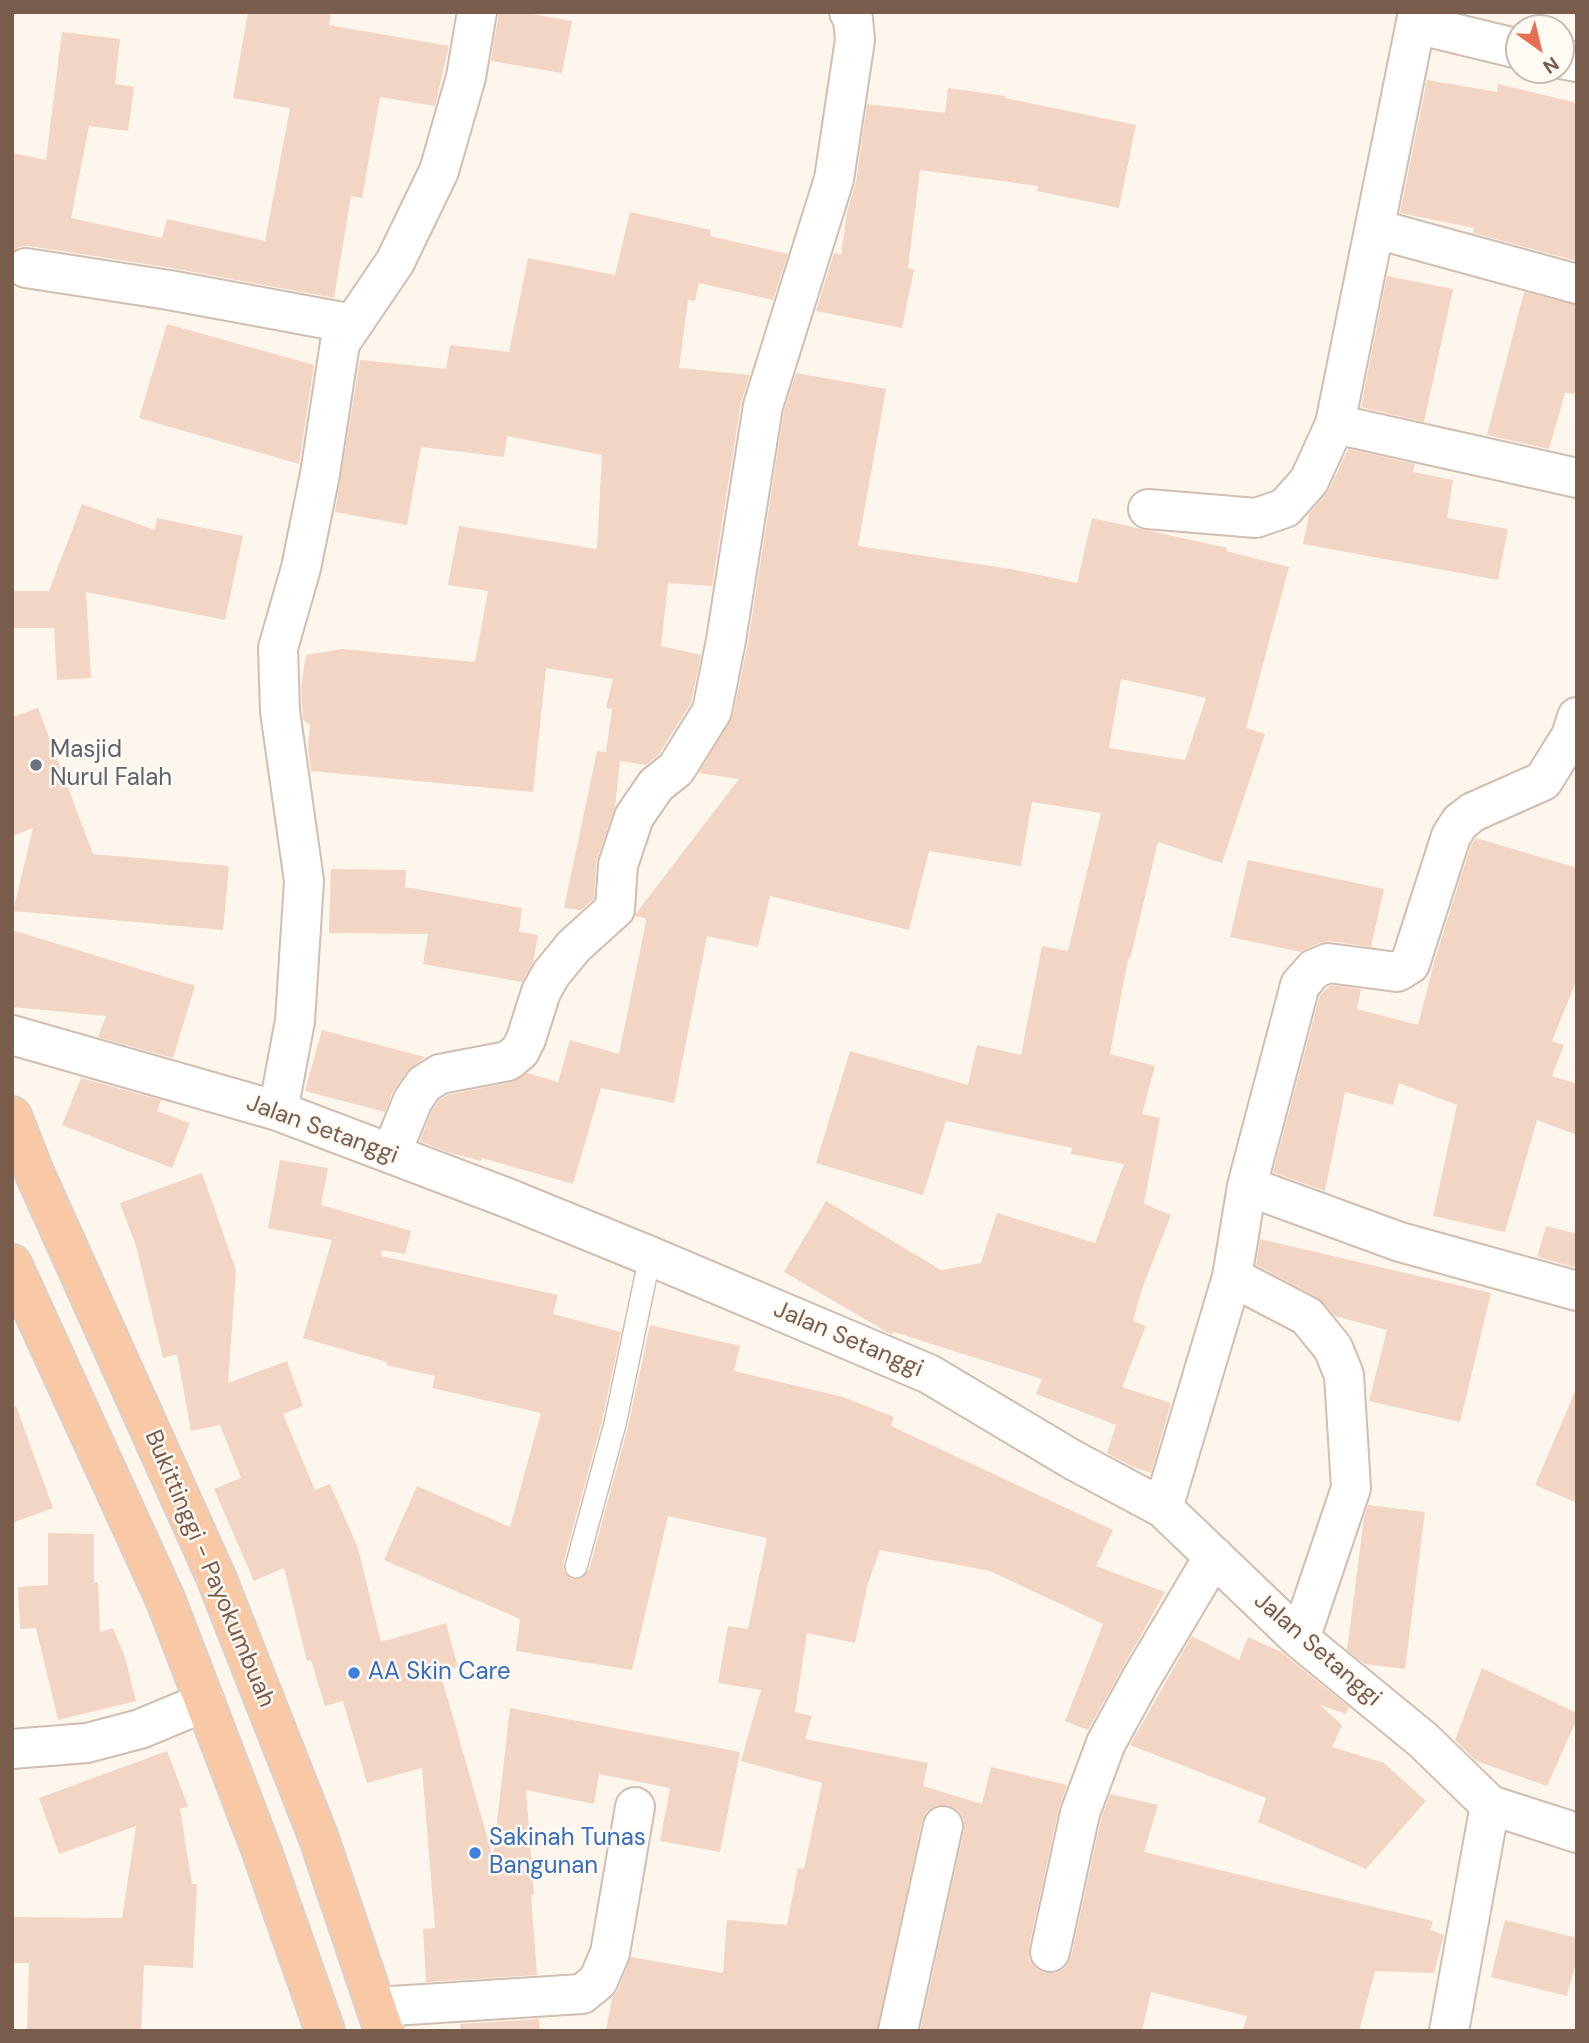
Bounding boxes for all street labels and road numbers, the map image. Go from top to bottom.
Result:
street label: Jalan Setanggi [242,1089,402,1171]
street label: Jalan Setanggi [769,1296,927,1384]
street label: Bukittinggi - Payokumbuah [138,1426,280,1712]
street label: Jalan Setanggi [1247,1587,1387,1713]

